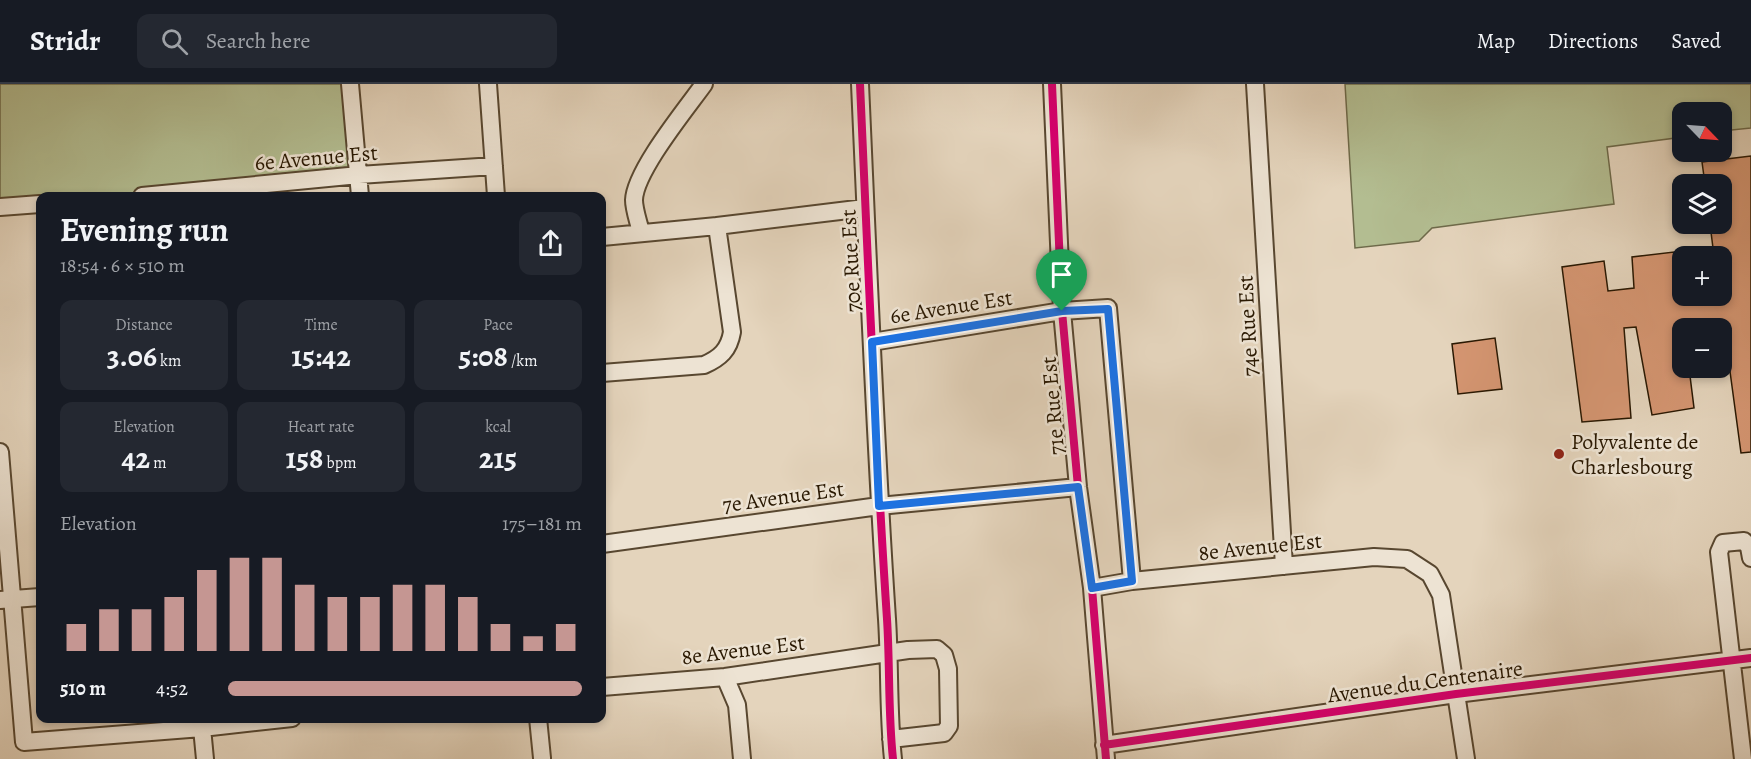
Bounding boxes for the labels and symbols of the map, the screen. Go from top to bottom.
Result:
north arrow [1672,102,1732,162]
street label: 6e Avenue Est [253,138,379,178]
street label: 70e Rue Est [833,209,869,313]
pin [1036,249,1087,311]
street label: 74e Rue Est [1230,275,1266,377]
street label: 6e Avenue Est [888,283,1014,331]
street label: 71e Rue Est [1034,355,1072,457]
place label: Polyvalente de Charlesbourg [1571,427,1698,482]
marker: Polyvalente de Charlesbourg [1552,447,1566,461]
street label: 7e Avenue Est [720,474,846,520]
street label: 8e Avenue Est [1197,526,1323,568]
street label: 8e Avenue Est [680,628,806,672]
street label: Avenue du Centenaire [1325,653,1525,711]

